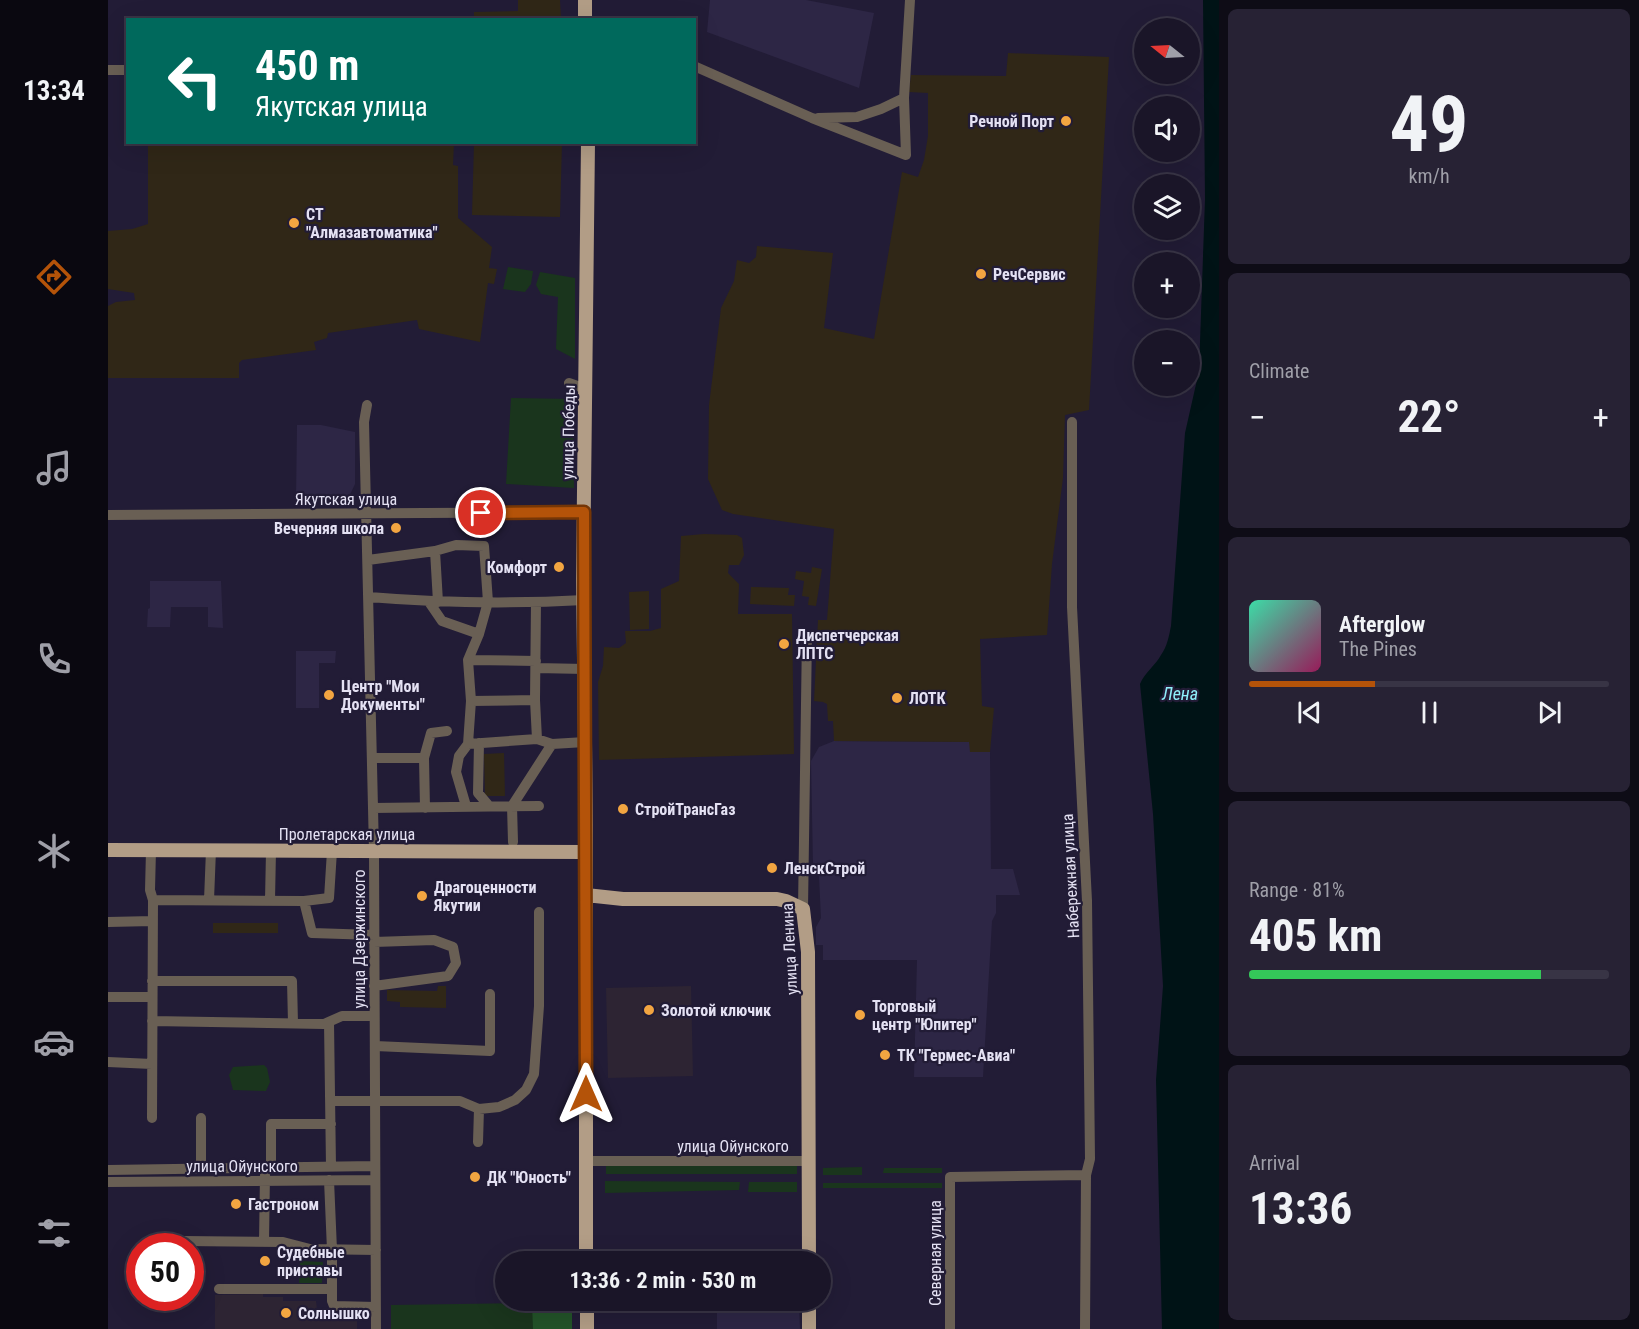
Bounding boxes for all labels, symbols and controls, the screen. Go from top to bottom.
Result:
north arrow [1134,18,1200,84]
map controls [1134,18,1200,396]
text: 450 m [255,41,360,90]
icon: left [156,42,234,120]
text: 13:34 [23,75,85,107]
text: 49 [1390,79,1468,170]
text: Якутская улица [255,91,428,123]
button: sound [1134,96,1200,162]
place label: Речной Порт [969,112,1054,131]
marker: Речной Порт [1059,114,1073,128]
text: km/h [1408,164,1450,188]
button: layers [1134,174,1200,240]
place label: СТ "Алмазавтоматика" [306,205,438,242]
marker: СТ "Алмазавтоматика" [287,216,301,230]
button: + [1134,252,1200,318]
icon: directions [33,256,75,298]
place label: РечСервис [993,265,1066,284]
marker: РечСервис [974,267,988,281]
button: − [1134,330,1200,396]
text: Climate [1249,359,1309,383]
street label: улица Победы [558,384,579,480]
text: 22° [1398,390,1461,443]
text: − [1249,398,1266,437]
text: + [1593,398,1609,437]
icon: music [33,447,75,489]
pin [455,487,506,538]
street label: Якутская улица [295,490,397,509]
icon: arrive [464,496,497,529]
place label: Вечерняя школа [274,519,384,538]
marker: Вечерняя школа [389,521,403,535]
place label: Комфорт [487,558,547,577]
marker: Комфорт [552,560,566,574]
text: Afterglow [1339,612,1425,637]
place label: Диспетчерская ЛПТС [796,626,899,663]
marker: Диспетчерская ЛПТС [777,637,791,651]
text: The Pines [1339,637,1417,661]
icon: phone [33,638,75,680]
place label: Центр "Мои Документы" [341,677,425,714]
water label: Лена [1161,683,1198,704]
marker: Центр "Мои Документы" [322,688,336,702]
place label: ЛОТК [909,689,947,708]
marker: ЛОТК [890,691,904,705]
icon: previous [1293,696,1326,729]
icon: pause [1413,696,1446,729]
icon: next [1533,696,1566,729]
place label: СтройТрансГаз [635,800,735,819]
marker: СтройТрансГаз [616,802,630,816]
street label: Набережная улица [1058,813,1083,939]
street label: Пролетарская улица [279,825,415,844]
icon: climate [33,830,75,872]
place label: ЛенскСтрой [784,859,865,878]
marker: ЛенскСтрой [765,861,779,875]
street label: улица Дзержинского [350,869,369,1009]
place label: Драгоценности Якутии [433,878,537,915]
text: Range · 81% [1249,878,1345,902]
marker: Драгоценности Якутии [415,889,429,903]
street label: улица Ленина [778,903,801,995]
text: 405 km [1249,909,1382,962]
place label: Торговый центр "Юпитер" [872,997,977,1034]
place label: Золотой ключик [661,1001,771,1020]
marker: Золотой ключик [642,1003,656,1017]
marker: Торговый центр "Юпитер" [853,1008,867,1022]
icon: car [33,1021,75,1063]
place label: ТК "Гермес-Авиа" [897,1046,1015,1065]
marker: ТК "Гермес-Авиа" [878,1048,892,1062]
position arrow [554,1062,618,1126]
street label: улица Ойунского [677,1137,789,1156]
text: Arrival [1249,1151,1300,1175]
street label: улица Ойунского [186,1157,298,1176]
place label: ДК "Юность" [487,1168,571,1187]
marker: ДК "Юность" [468,1170,482,1184]
text: 13:36 [1249,1182,1352,1235]
place label: Гастроном [248,1195,319,1214]
marker: Гастроном [229,1197,243,1211]
street label: Северная улица [926,1200,945,1306]
icon: filters [33,1212,75,1254]
speed limit sign: 50 [126,1233,204,1311]
place label: Судебные приставы [277,1243,345,1280]
marker: Судебные приставы [258,1254,272,1268]
text: 13:36 · 2 min · 530 m [570,1268,756,1293]
place label: Солнышко [298,1304,370,1323]
marker: Солнышко [279,1306,293,1320]

